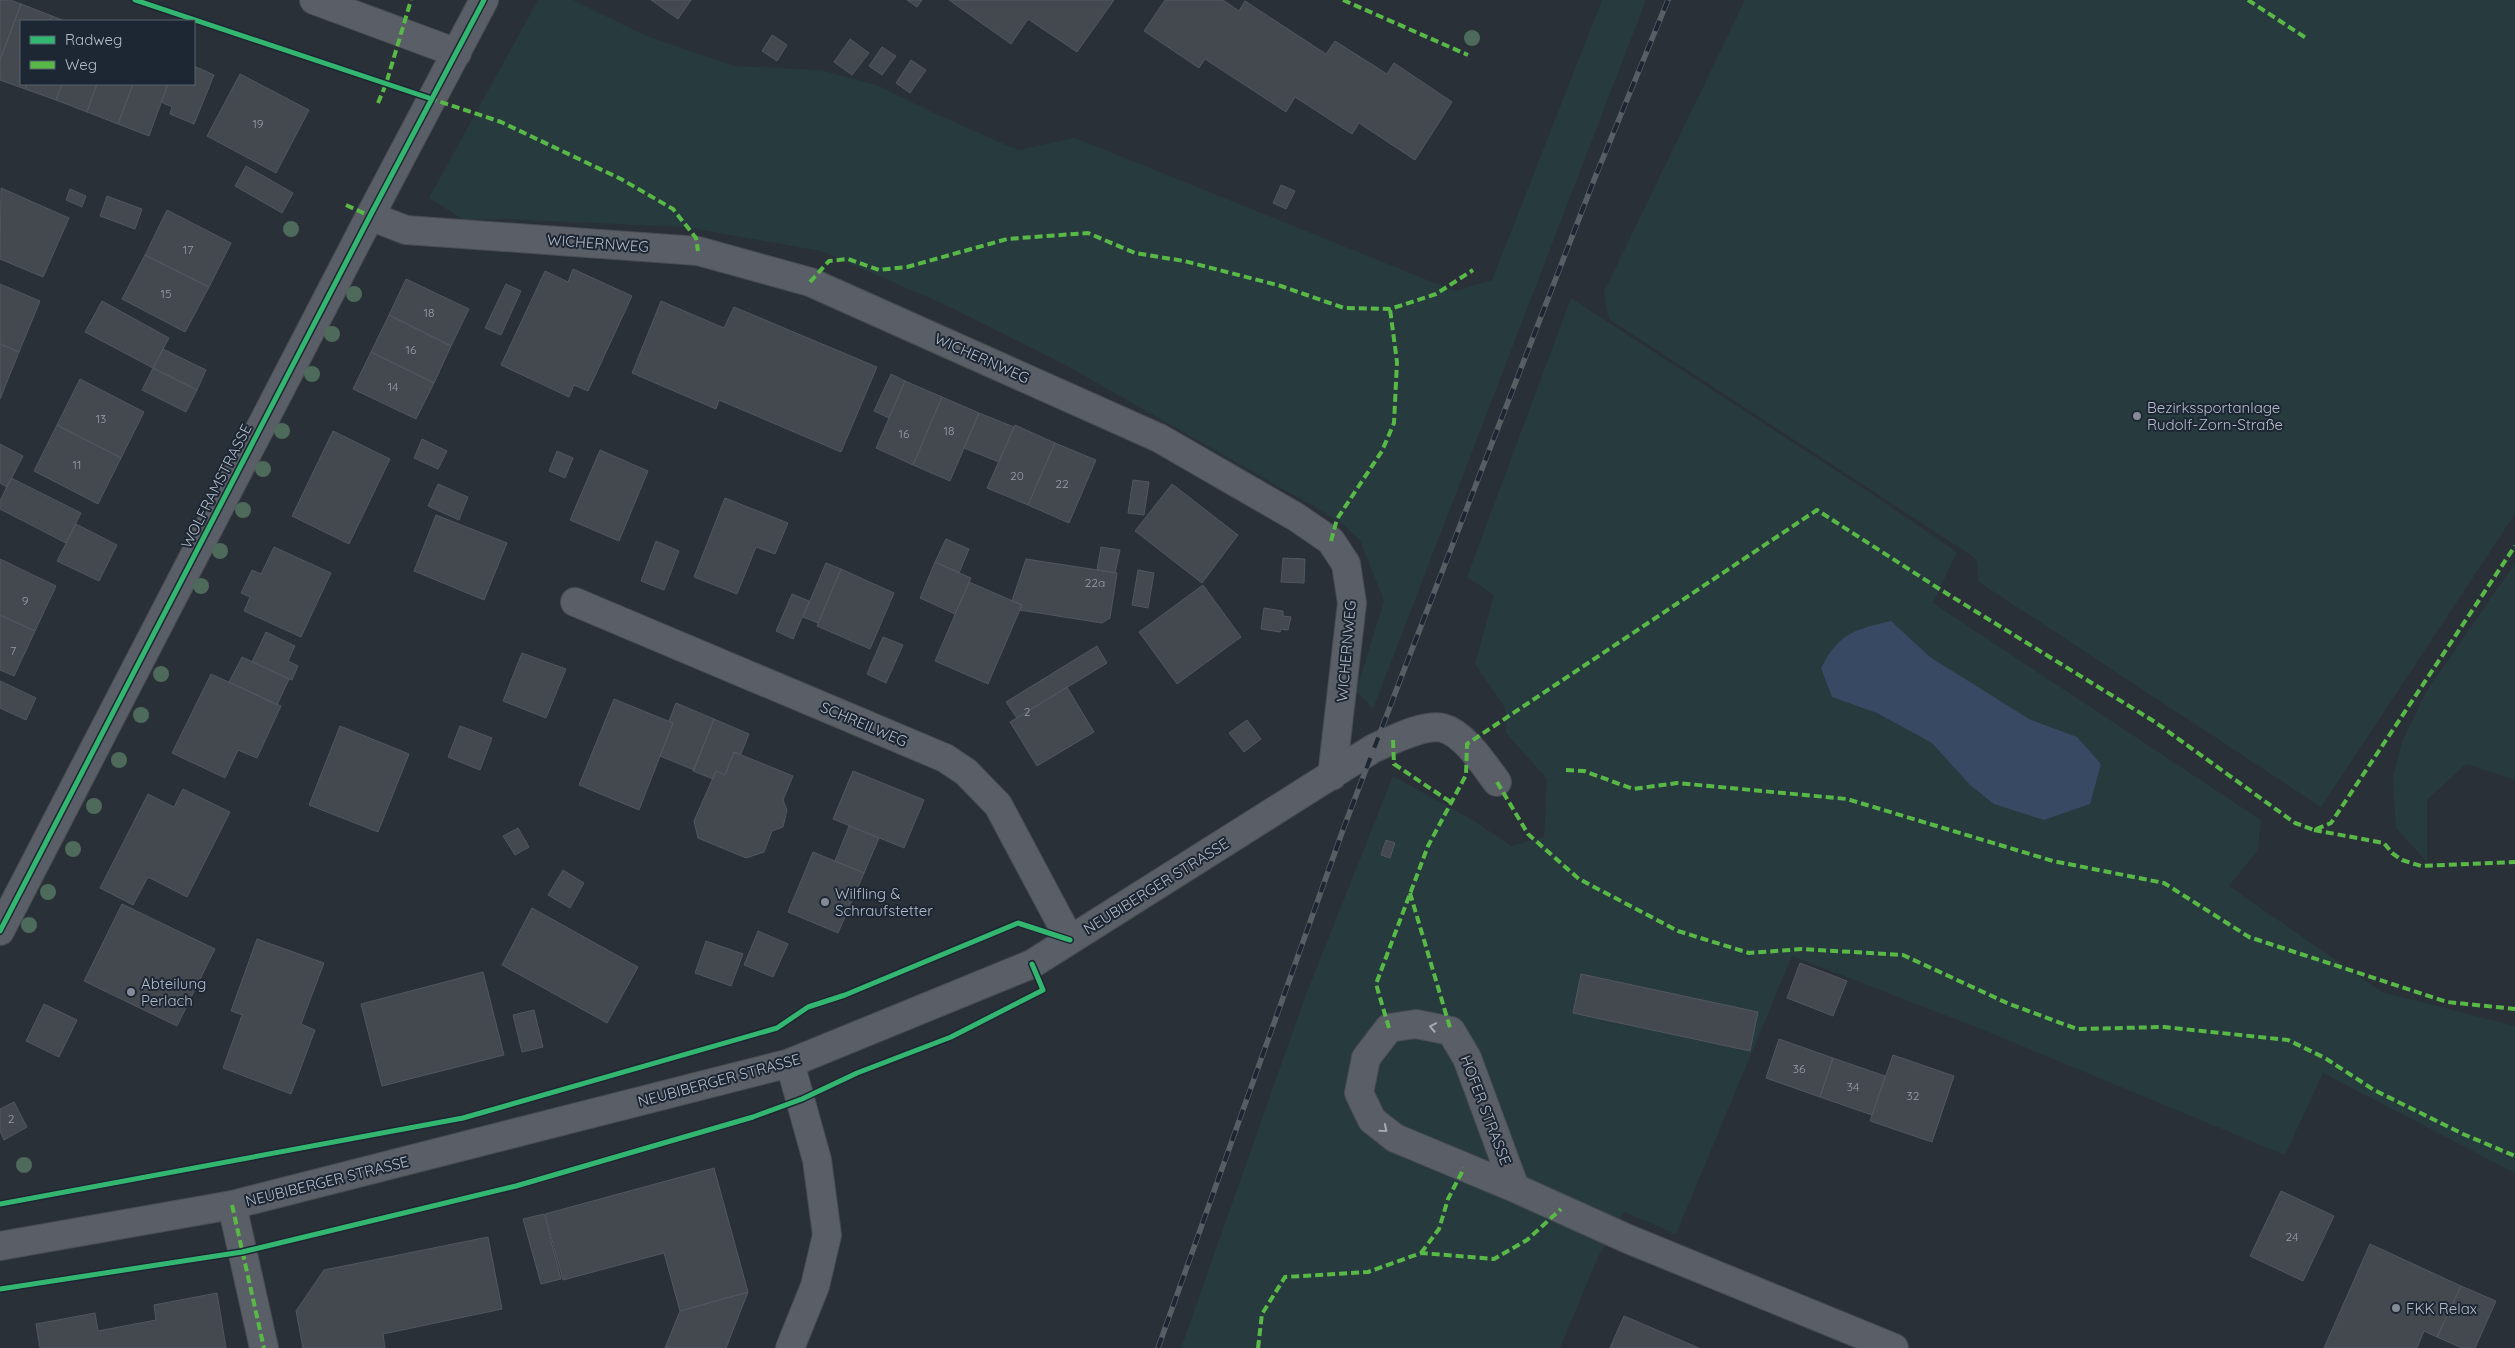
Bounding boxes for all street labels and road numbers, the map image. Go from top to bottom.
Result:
street label: WICHERNWEG [547,230,649,256]
street label: WICHERNWEG [932,329,1032,387]
street label: WOLFRAMSTRASSE [176,421,256,551]
street label: WICHERNWEG [1332,599,1360,703]
street label: SCHREILWEG [818,697,910,751]
street label: NEUBIBERGER STRASSE [1080,834,1232,938]
street label: NEUBIBERGER STRASSE [636,1049,802,1111]
street label: HOFER STRASSE [1456,1052,1516,1168]
street label: NEUBIBERGER STRASSE [243,1152,411,1210]

